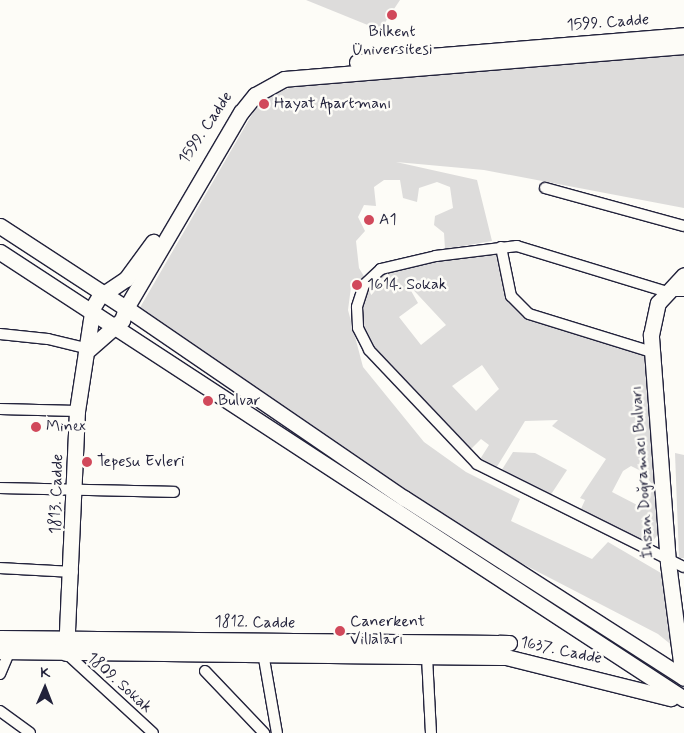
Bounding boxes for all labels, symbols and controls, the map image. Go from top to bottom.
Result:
marker: Bilkent Üniversitesi [386,9,398,21]
street label: 1599. Cadde [566,11,650,35]
place label: Bilkent Üniversitesi [352,22,432,60]
street label: 1599. Cadde [175,88,237,168]
place label: Hayat Apartmanı [274,94,392,114]
marker: Hayat Apartmanı [258,98,270,110]
place label: A1 [379,210,397,230]
marker: A1 [363,214,375,226]
place label: 1614. Sokak [367,275,447,295]
marker: 1614. Sokak [351,279,363,291]
street label: İhsan Doğramacı Bulvarı [627,385,659,559]
place label: Bulvar [218,391,261,411]
marker: Bulvar [202,395,214,407]
place label: Minex [46,417,86,437]
marker: Minex [30,421,42,433]
place label: Tepesu Evleri [97,452,184,472]
street label: 1813. Cadde [46,454,68,534]
marker: Tepesu Evleri [81,456,93,468]
place label: Canerkent Villaları [350,612,425,650]
street label: 1812. Cadde [214,613,296,633]
marker: Canerkent Villaları [334,625,346,637]
street label: 1637. Cadde [518,633,604,669]
street label: 1809. Sokak [82,649,156,717]
north arrow [20,663,70,713]
text: K [40,664,50,682]

